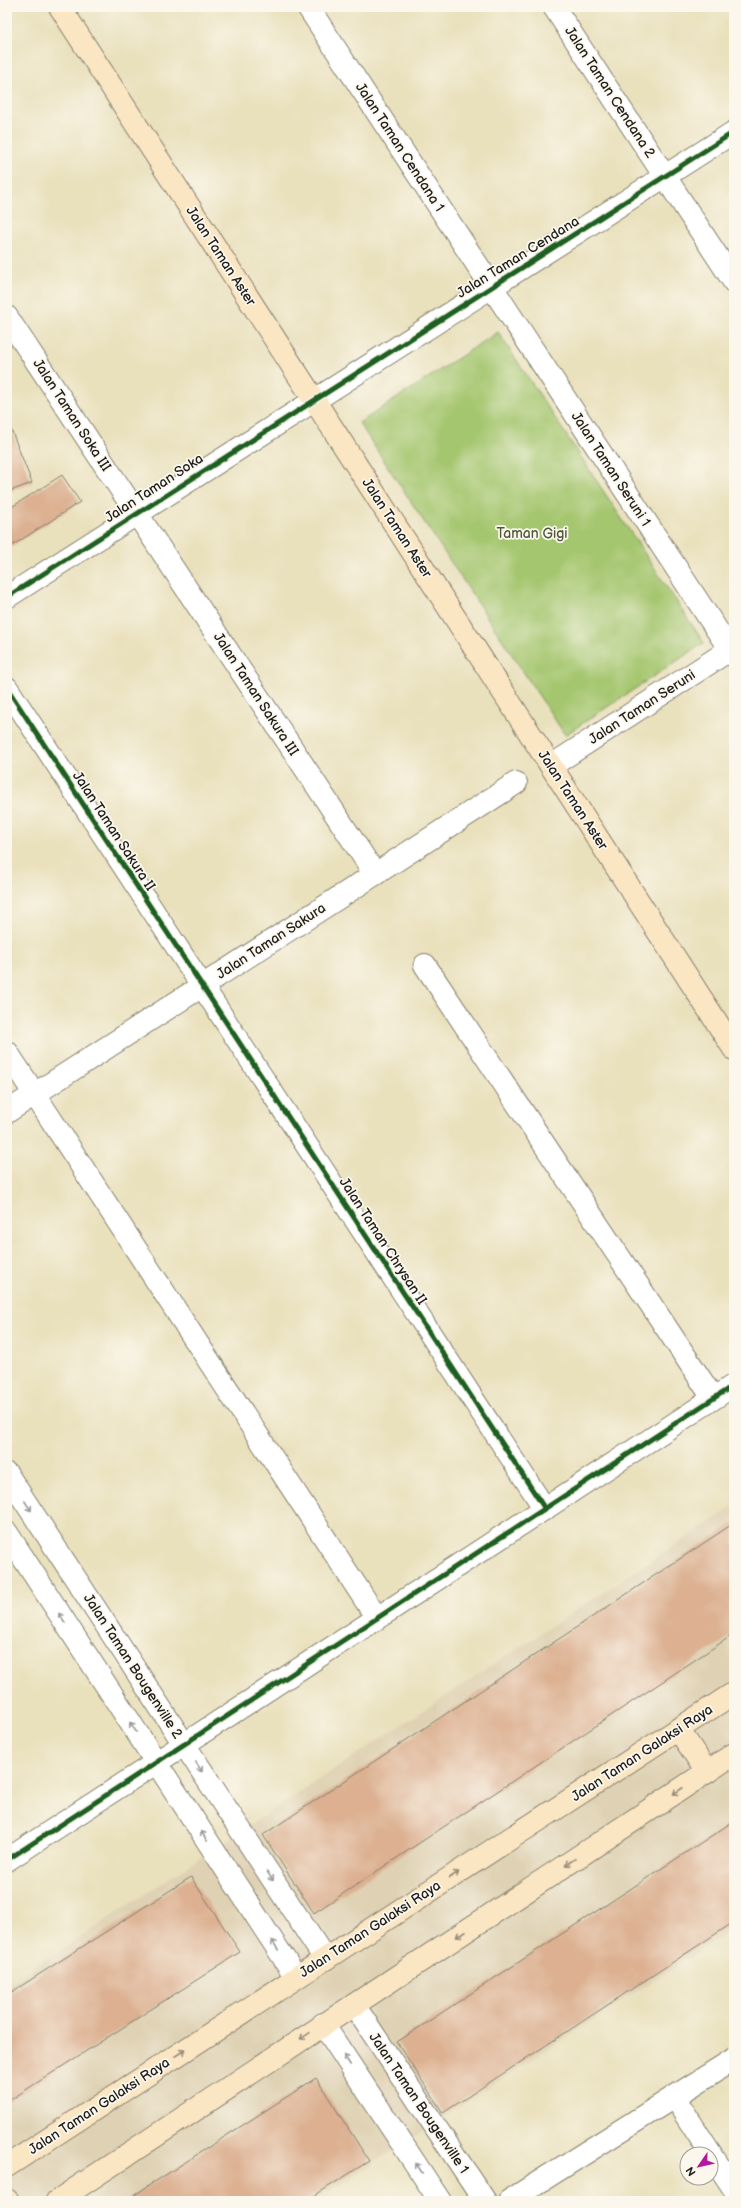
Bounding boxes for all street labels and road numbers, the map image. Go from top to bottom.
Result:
street label: Jalan Taman Cendana 2 [561,23,659,161]
street label: Jalan Taman Cendana 1 [352,79,448,215]
street label: Jalan Taman Aster [182,203,260,310]
street label: Jalan Taman Cendana [454,212,582,302]
street label: Jalan Taman Soka III [29,356,115,474]
street label: Jalan Taman Seruni 1 [568,409,654,529]
street label: Jalan Taman Soka [102,450,206,526]
street label: Jalan Taman Aster [358,475,436,582]
street label: Jalan Taman Sakura III [210,629,302,759]
street label: Jalan Taman Seruni [585,666,699,748]
street label: Jalan Taman Aster [534,747,612,854]
street label: Jalan Taman Sakura II [69,768,159,894]
street label: Jalan Taman Sakura [213,899,329,983]
street label: Jalan Taman Chrysan II [336,1174,430,1308]
street label: Jalan Taman Bougenville 2 [80,1590,187,1742]
street label: Jalan Taman Galaksi Raya [568,1701,716,1805]
street label: Jalan Taman Galaksi Raya [296,1877,444,1981]
street label: Jalan Taman Bougenville 1 [365,2029,473,2177]
street label: Jalan Taman Galaksi Raya [25,2054,173,2158]

